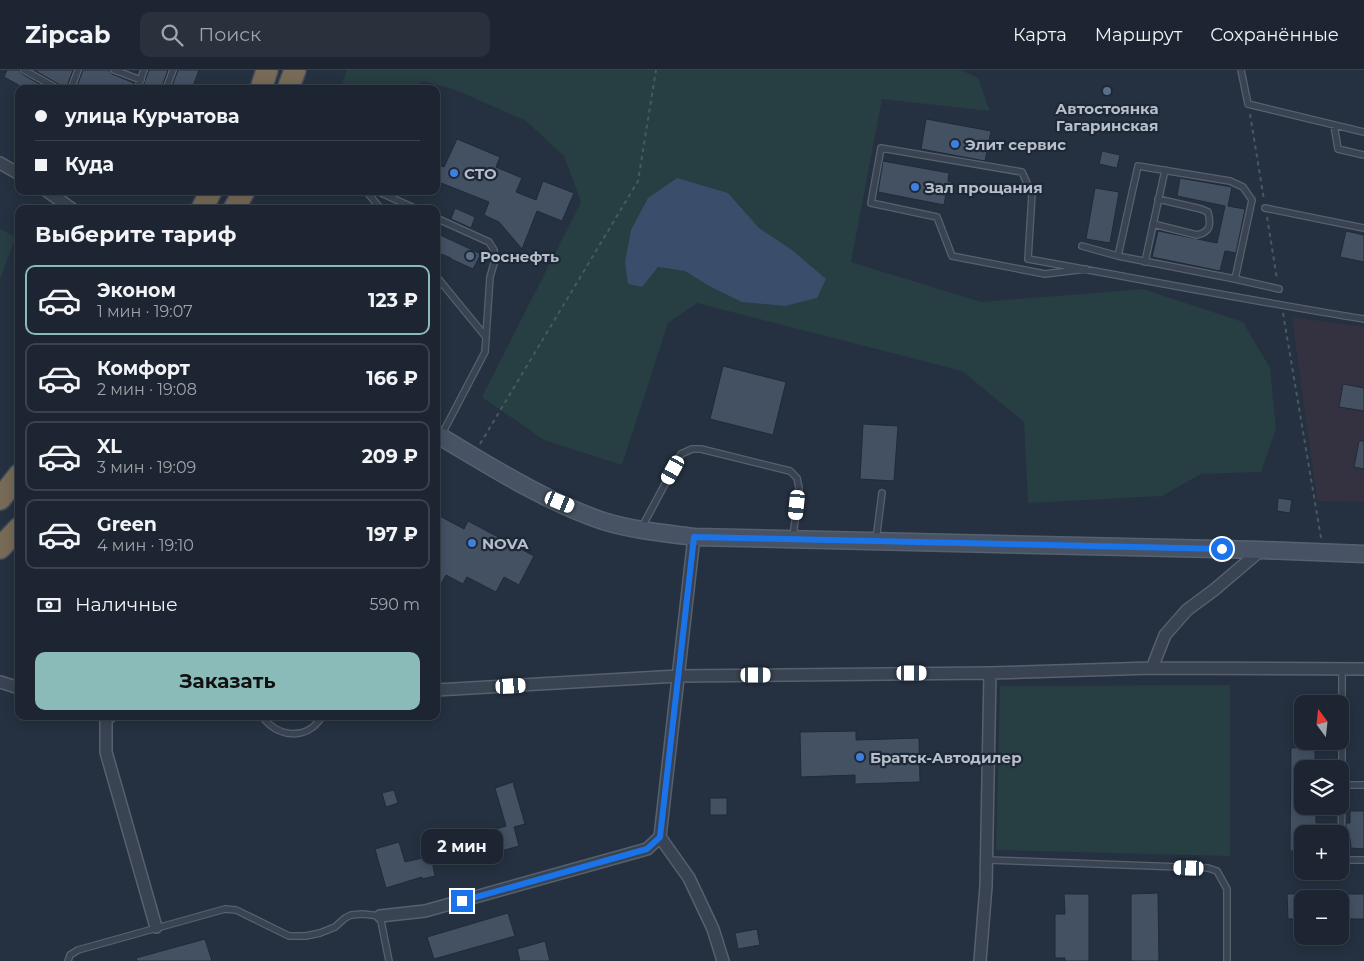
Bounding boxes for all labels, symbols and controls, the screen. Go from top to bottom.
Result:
search box [140,12,490,57]
text: Zipcab [25,20,110,49]
icon: search [158,21,186,49]
text: Поиск [198,23,261,46]
text: Карта [1013,24,1067,46]
text: Маршрут [1095,24,1182,46]
text: Сохранённые [1210,24,1339,46]
marker: Автостоянка Гагаринская [1101,85,1113,97]
place label: Автостоянка Гагаринская [1055,99,1159,135]
text: улица Курчатова [65,105,240,128]
place label: Элит сервис [965,135,1066,154]
marker: Элит сервис [949,138,961,150]
text: Куда [65,153,114,176]
place label: СТО [464,164,497,183]
marker: СТО [448,167,460,179]
place label: Зал прощания [924,178,1043,197]
marker: Зал прощания [909,181,921,193]
text: Выберите тариф [35,221,236,248]
place label: Роснефть [480,247,559,266]
marker: Роснефть [464,250,476,262]
icon: car [37,278,82,323]
text: Эконом [97,279,176,302]
text: 123 ₽ [368,289,418,312]
text: 1 мин · 19:07 [97,302,193,321]
icon: car [37,356,82,401]
text: Комфорт [97,357,190,380]
text: 166 ₽ [366,367,418,390]
text: 2 мин · 19:08 [97,380,197,399]
icon: car [37,434,82,479]
text: XL [97,435,122,458]
text: 209 ₽ [362,445,418,468]
car [659,453,686,487]
text: 3 мин · 19:09 [97,458,196,477]
car [543,489,576,515]
car [787,489,806,521]
icon: car [37,512,82,557]
text: Green [97,513,157,536]
text: 197 ₽ [367,523,418,546]
place label: NOVA [482,534,529,553]
text: 4 мин · 19:10 [97,536,194,555]
marker: NOVA [466,537,478,549]
route start [1211,538,1233,560]
icon: cash [35,591,63,619]
text: Наличные [75,593,178,616]
text: 590 m [369,595,420,614]
button: Заказать [35,652,420,710]
car [897,666,927,681]
car [741,668,771,683]
car [495,678,526,694]
north arrow [1294,695,1349,750]
map controls [1294,695,1349,945]
place label: Братск-Автодилер [870,748,1022,767]
marker: Братск-Автодилер [854,751,866,763]
button: layers [1294,760,1349,815]
button: + [1294,825,1349,880]
callout: 2 мин [421,828,503,864]
text: 2 мин [437,837,487,856]
car [1173,860,1204,876]
route end [451,890,473,912]
button: − [1294,890,1349,945]

